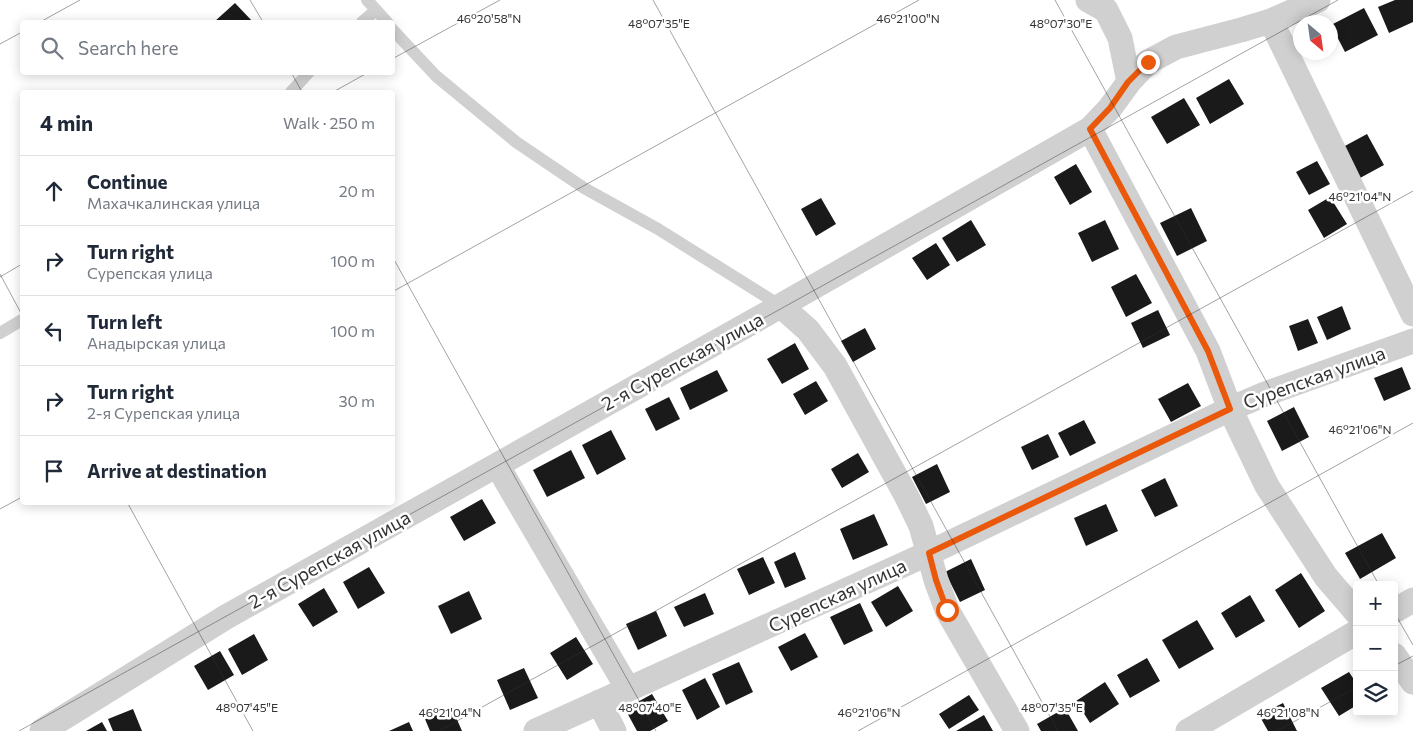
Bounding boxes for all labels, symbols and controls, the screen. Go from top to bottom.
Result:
text: 46°20'58"N [457,11,521,25]
text: 46°21'00"N [876,11,940,25]
north arrow [1293,15,1338,60]
text: 48°07'35"E [628,16,690,30]
text: 48°07'30"E [1030,16,1092,30]
search box [20,20,395,75]
icon: search [38,34,66,62]
text: Search here [78,36,178,59]
route end [1137,51,1160,74]
text: 4 min [40,110,93,135]
text: Walk · 250 m [283,113,375,132]
text: Continue [87,170,167,193]
icon: ahead [40,177,68,205]
text: 20 m [339,181,375,200]
text: 46°21'04"N [1329,189,1391,203]
text: Махачкалинская улица [87,193,260,212]
text: Turn right [87,240,174,263]
icon: right [40,247,68,275]
text: 100 m [330,251,375,270]
text: Сурепская улица [87,263,213,282]
street label: 2-я Сурепская улица [597,307,767,415]
text: Turn left [87,310,162,333]
icon: left [40,317,68,345]
text: 100 m [330,321,375,340]
text: Анадырская улица [87,333,226,352]
street label: Сурепская улица [1240,341,1388,413]
text: Turn right [87,380,174,403]
icon: right [40,387,68,415]
text: 30 m [338,391,375,410]
text: 2-я Сурепская улица [87,403,240,422]
text: 46°21'06"N [1329,422,1391,436]
icon: arrive [40,457,68,485]
text: Arrive at destination [87,459,267,482]
street label: 2-я Сурепская улица [244,505,414,613]
street label: Сурепская улица [764,553,910,637]
map controls [1353,581,1398,716]
button: + [1353,581,1398,626]
route start [936,599,959,622]
button: − [1353,626,1398,671]
button: layers [1353,671,1398,716]
text: 48°07'45"E [216,700,278,714]
text: 48°07'40"E [618,700,682,714]
text: 48°07'35"E [1021,700,1083,714]
text: 46°21'04"N [419,705,481,719]
text: 46°21'06"N [838,705,900,719]
text: 46°21'08"N [1257,705,1319,719]

